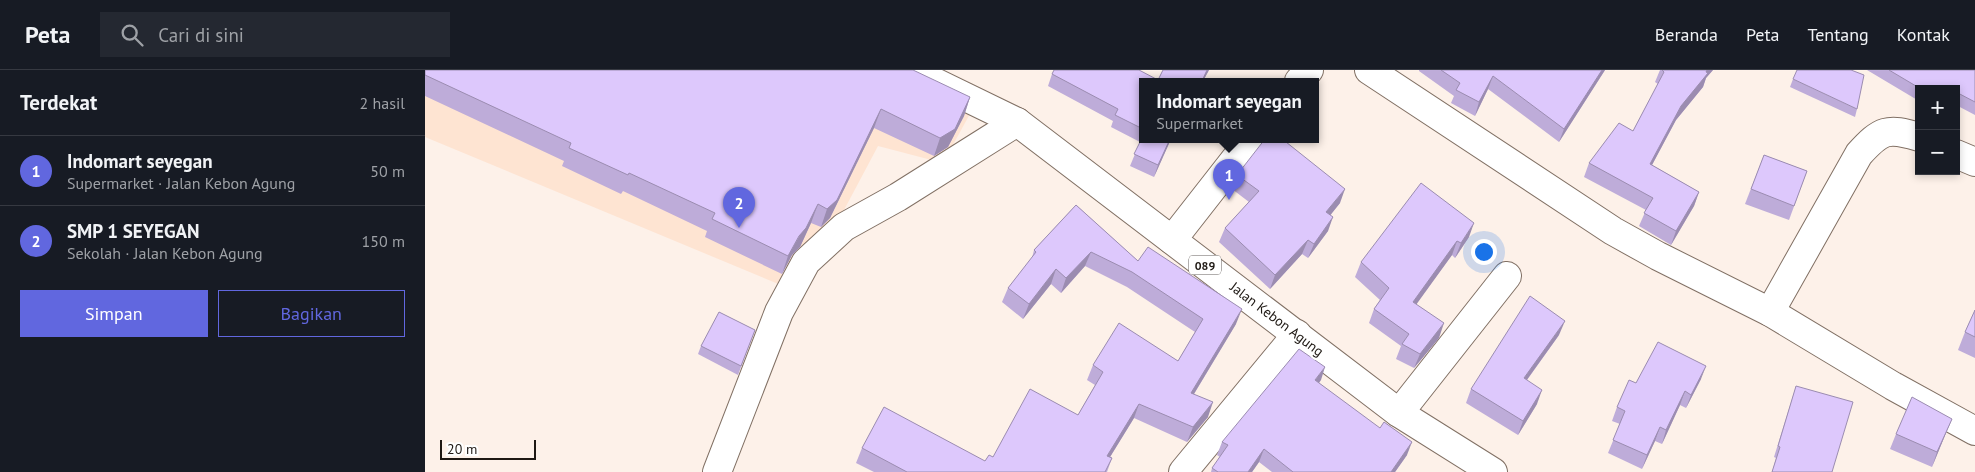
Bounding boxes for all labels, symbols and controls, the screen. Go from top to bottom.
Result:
search box [100,12,450,57]
text: Peta [25,19,70,50]
icon: search [118,21,146,49]
text: Cari di sini [158,23,244,47]
text: Beranda [1655,23,1718,46]
text: Peta [1746,23,1780,46]
text: Tentang [1808,23,1869,46]
text: Kontak [1897,23,1950,46]
popup [1139,78,1319,143]
map controls [1915,85,1960,175]
button: + [1915,85,1960,130]
text: Terdekat [20,89,97,116]
text: Indomart seyegan [1156,89,1302,113]
text: 2 hasil [360,93,405,113]
text: Supermarket [1156,113,1243,133]
button: − [1915,130,1960,175]
text: Indomart seyegan [67,149,212,173]
pin: 1 [1213,159,1245,200]
text: 1 [31,161,41,181]
text: 50 m [370,161,405,181]
text: Supermarket · Jalan Kebon Agung [67,173,295,193]
pin: 2 [723,187,755,228]
text: SMP 1 SEYEGAN [67,219,199,243]
text: 2 [31,231,41,251]
text: 150 m [362,231,405,251]
your location [1471,239,1497,265]
text: Sekolah · Jalan Kebon Agung [67,243,263,263]
road number: 089 [1189,256,1221,274]
street label: Jalan Kebon Agung [1226,277,1327,360]
button: Simpan [20,290,208,337]
button: Bagikan [218,290,405,337]
scale bar [440,437,536,460]
text: 20 m [447,440,477,458]

